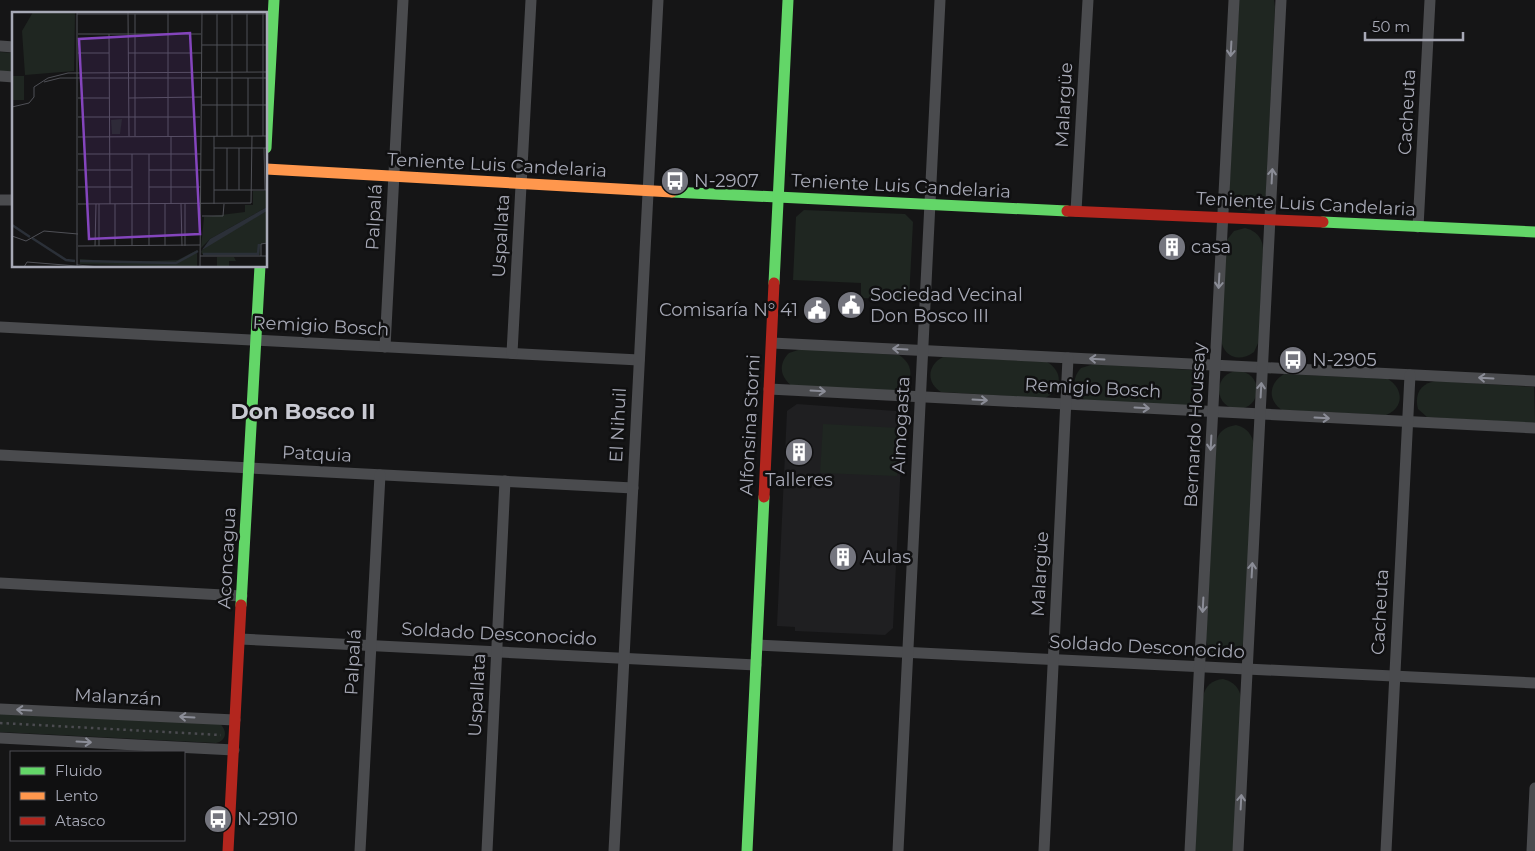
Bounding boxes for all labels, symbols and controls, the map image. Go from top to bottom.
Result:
scale bar [1365,10,1462,42]
inset map [12,12,268,268]
text: 50 m [1372,17,1410,36]
one-way arrow [1227,40,1236,56]
street label: Malargüe [1051,62,1077,148]
street label: Cacheuta [1394,69,1420,155]
street label: Teniente Luis Candelaria [386,148,608,182]
bus stop icon: N-2907 [660,166,690,196]
one-way arrow [1268,168,1277,184]
street label: Teniente Luis Candelaria [790,169,1012,203]
place label: N-2907 [694,170,759,192]
street label: Palpalá [361,183,387,251]
street label: Teniente Luis Candelaria [1195,187,1417,221]
street label: Uspallata [488,194,514,278]
building icon: casa [1157,232,1187,262]
place label: casa [1191,236,1231,258]
one-way arrow [1215,273,1224,289]
place label: Sociedad Vecinal Don Bosco III [870,284,1023,327]
public building icon: Sociedad Vecinal Don Bosco III [836,290,866,320]
public building icon: Comisaría N° 41 [802,295,832,325]
place label: Comisaría N° 41 [659,299,798,321]
street label: Remigio Bosch [252,311,390,341]
street label: Bernardo Houssay [1180,342,1210,508]
one-way arrow [892,345,908,354]
bus stop icon: N-2905 [1278,345,1308,375]
place label: N-2905 [1312,349,1377,371]
street label: Alfonsina Storni [735,354,765,496]
one-way arrow [1089,355,1105,364]
street label: Remigio Bosch [1024,373,1162,403]
one-way arrow [1479,374,1495,383]
street label: Aimogasta [887,376,915,474]
one-way arrow [1257,383,1266,399]
street label: El Nihuil [605,387,631,463]
one-way arrow [810,387,826,396]
one-way arrow [972,395,988,404]
district label: Don Bosco II [231,398,375,425]
one-way arrow [1134,404,1150,413]
one-way arrow [1314,413,1330,422]
one-way arrow [1207,435,1216,451]
building icon: Talleres [784,437,814,467]
street label: Patquia [281,441,353,467]
place label: Talleres [765,469,833,491]
street label: Aconcagua [213,506,241,610]
street label: Malargüe [1027,531,1053,617]
building icon: Aulas [828,542,858,572]
place label: Aulas [862,546,911,568]
one-way arrow [1248,562,1257,578]
street label: Cacheuta [1367,569,1393,655]
one-way arrow [1198,597,1208,613]
street label: Soldado Desconocido [401,618,597,650]
street label: Palpalá [340,628,366,696]
street label: Soldado Desconocido [1049,631,1245,663]
street label: Uspallata [464,653,490,737]
street label: Malanzán [74,684,162,710]
one-way arrow [17,705,33,715]
one-way arrow [179,713,195,722]
one-way arrow [75,738,91,747]
legend [10,751,185,841]
text: Fluido [55,761,102,780]
text: Lento [55,786,98,805]
one-way arrow [1236,795,1245,811]
bus stop icon: N-2910 [203,804,233,834]
place label: N-2910 [237,808,298,830]
text: Atasco [55,811,105,830]

